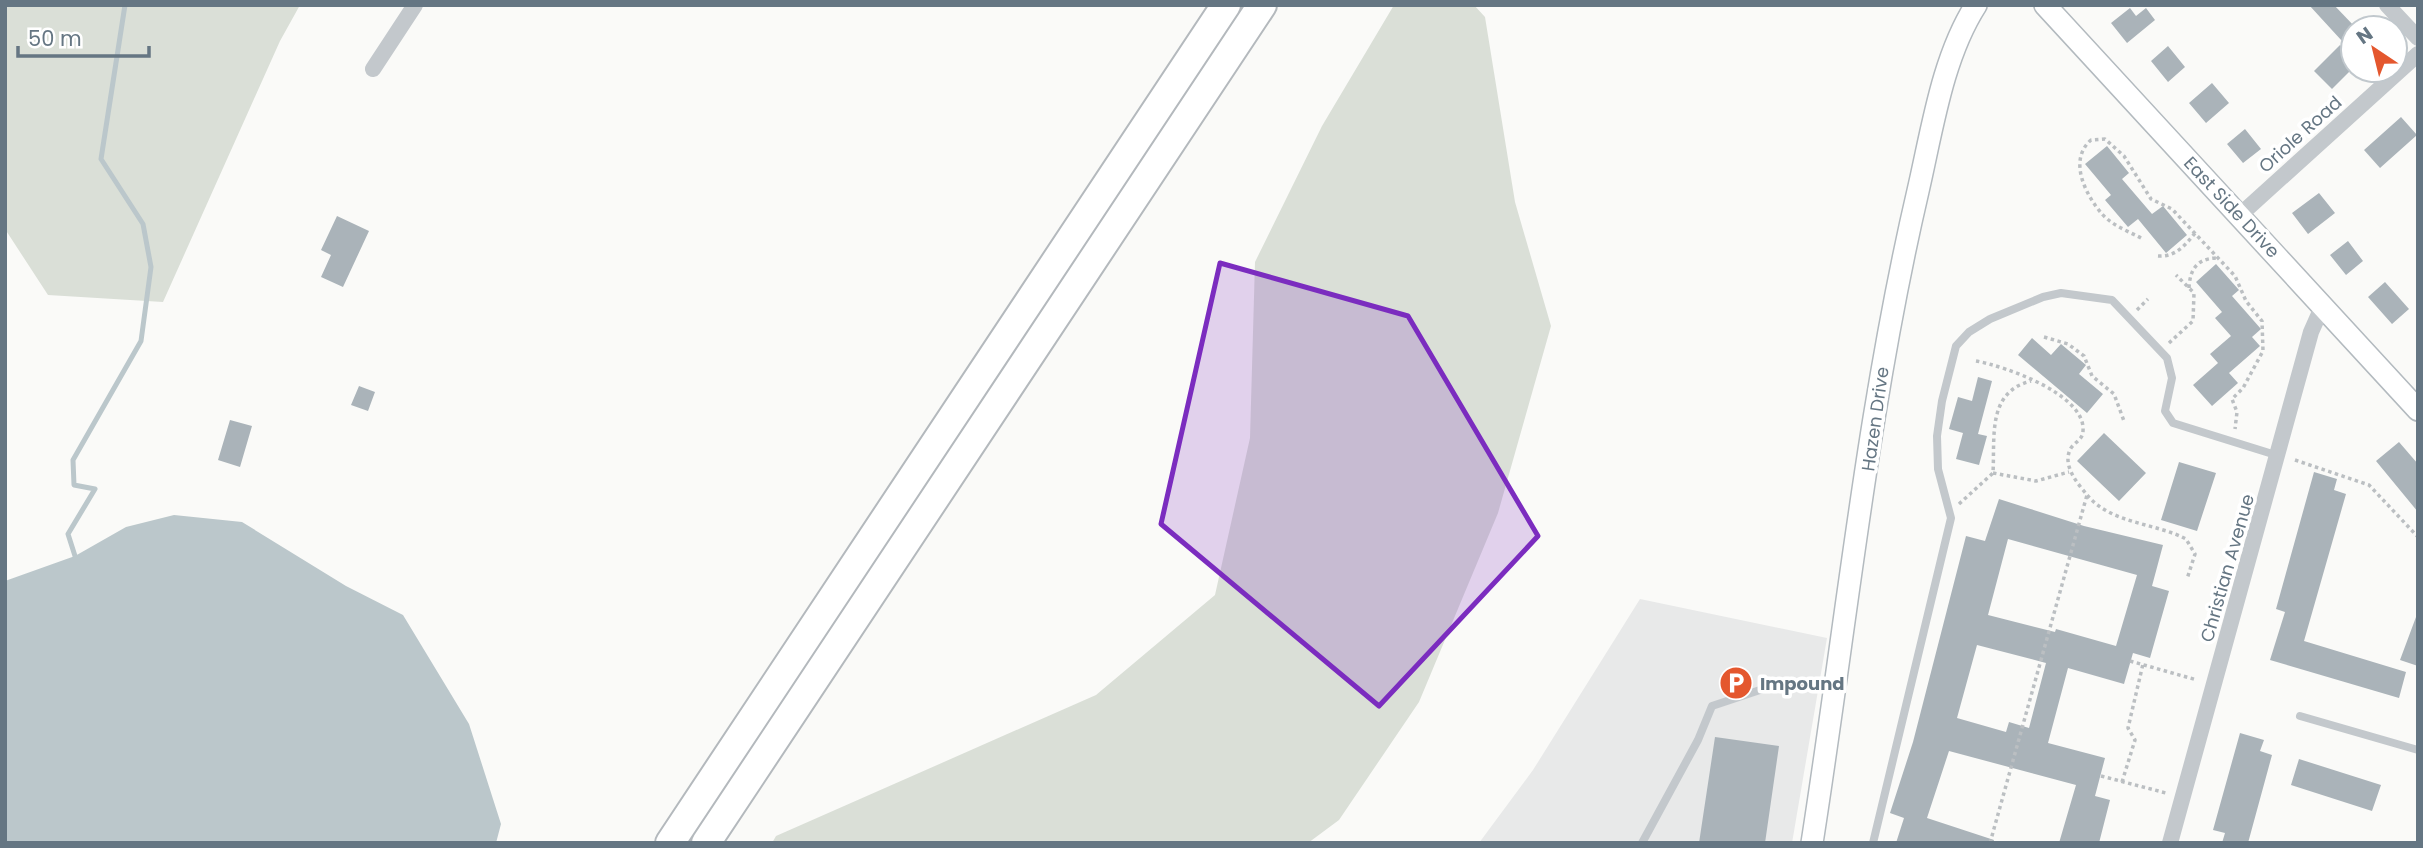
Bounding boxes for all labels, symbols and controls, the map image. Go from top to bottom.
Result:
scale bar [18,14,149,58]
north arrow [2339,14,2409,84]
text: N [2351,20,2378,51]
text: 50 m [28,24,82,53]
street label: Oriole Road [2253,90,2347,178]
street label: East Side Drive [2178,151,2286,263]
street label: Hazen Drive [1855,365,1895,473]
street label: Christian Avenue [2194,491,2260,645]
parking icon: Impound [1717,664,1755,702]
place label: Impound [1760,671,1845,696]

